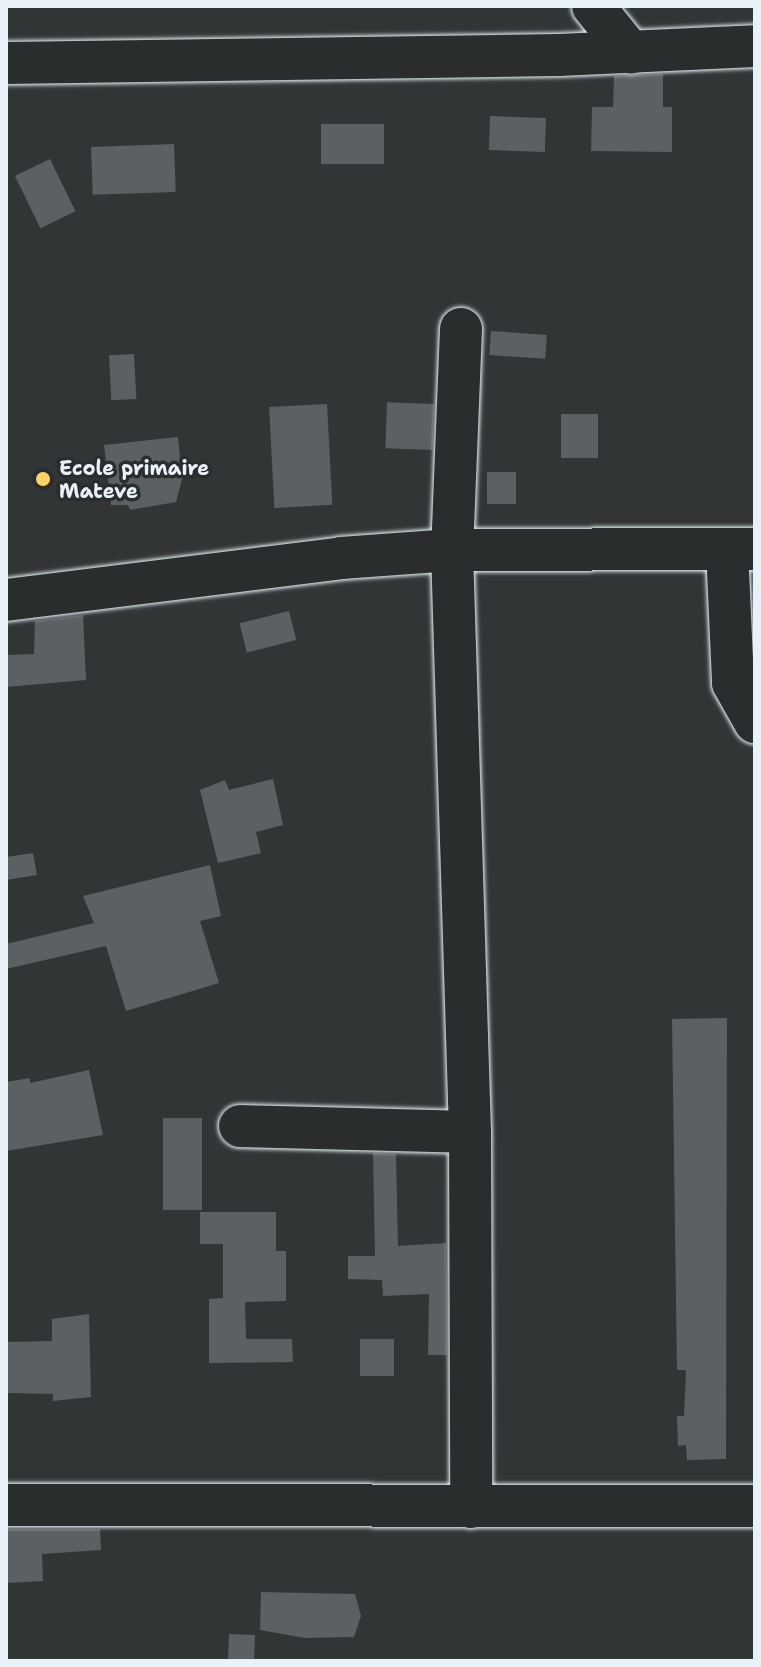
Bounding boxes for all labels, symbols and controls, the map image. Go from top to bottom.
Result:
place label: Ecole primaire Mateve [59,456,209,503]
marker: Ecole primaire Mateve [34,470,52,488]

